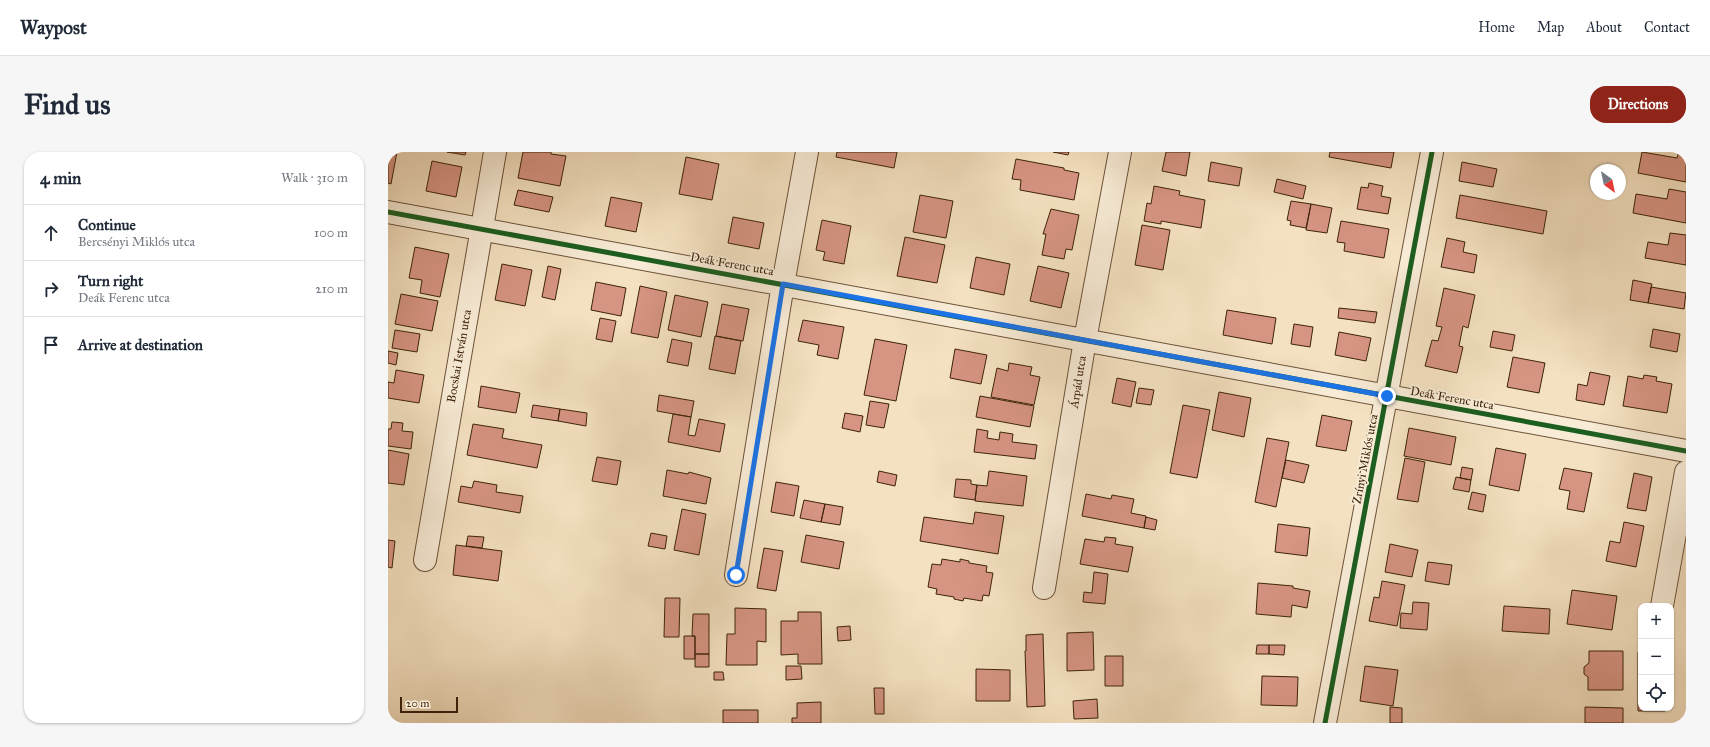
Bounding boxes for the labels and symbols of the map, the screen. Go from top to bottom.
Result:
north arrow [1590,164,1626,200]
street label: Deák Ferenc utca [689,250,776,278]
street label: Bocskai István utca [444,307,474,404]
street label: Árpád utca [1066,354,1089,410]
street label: Deák Ferenc utca [1409,384,1496,412]
route end [1378,387,1396,405]
street label: Zrínyi Miklós utca [1349,412,1381,505]
route start [727,566,745,584]
scale bar [400,695,458,714]

